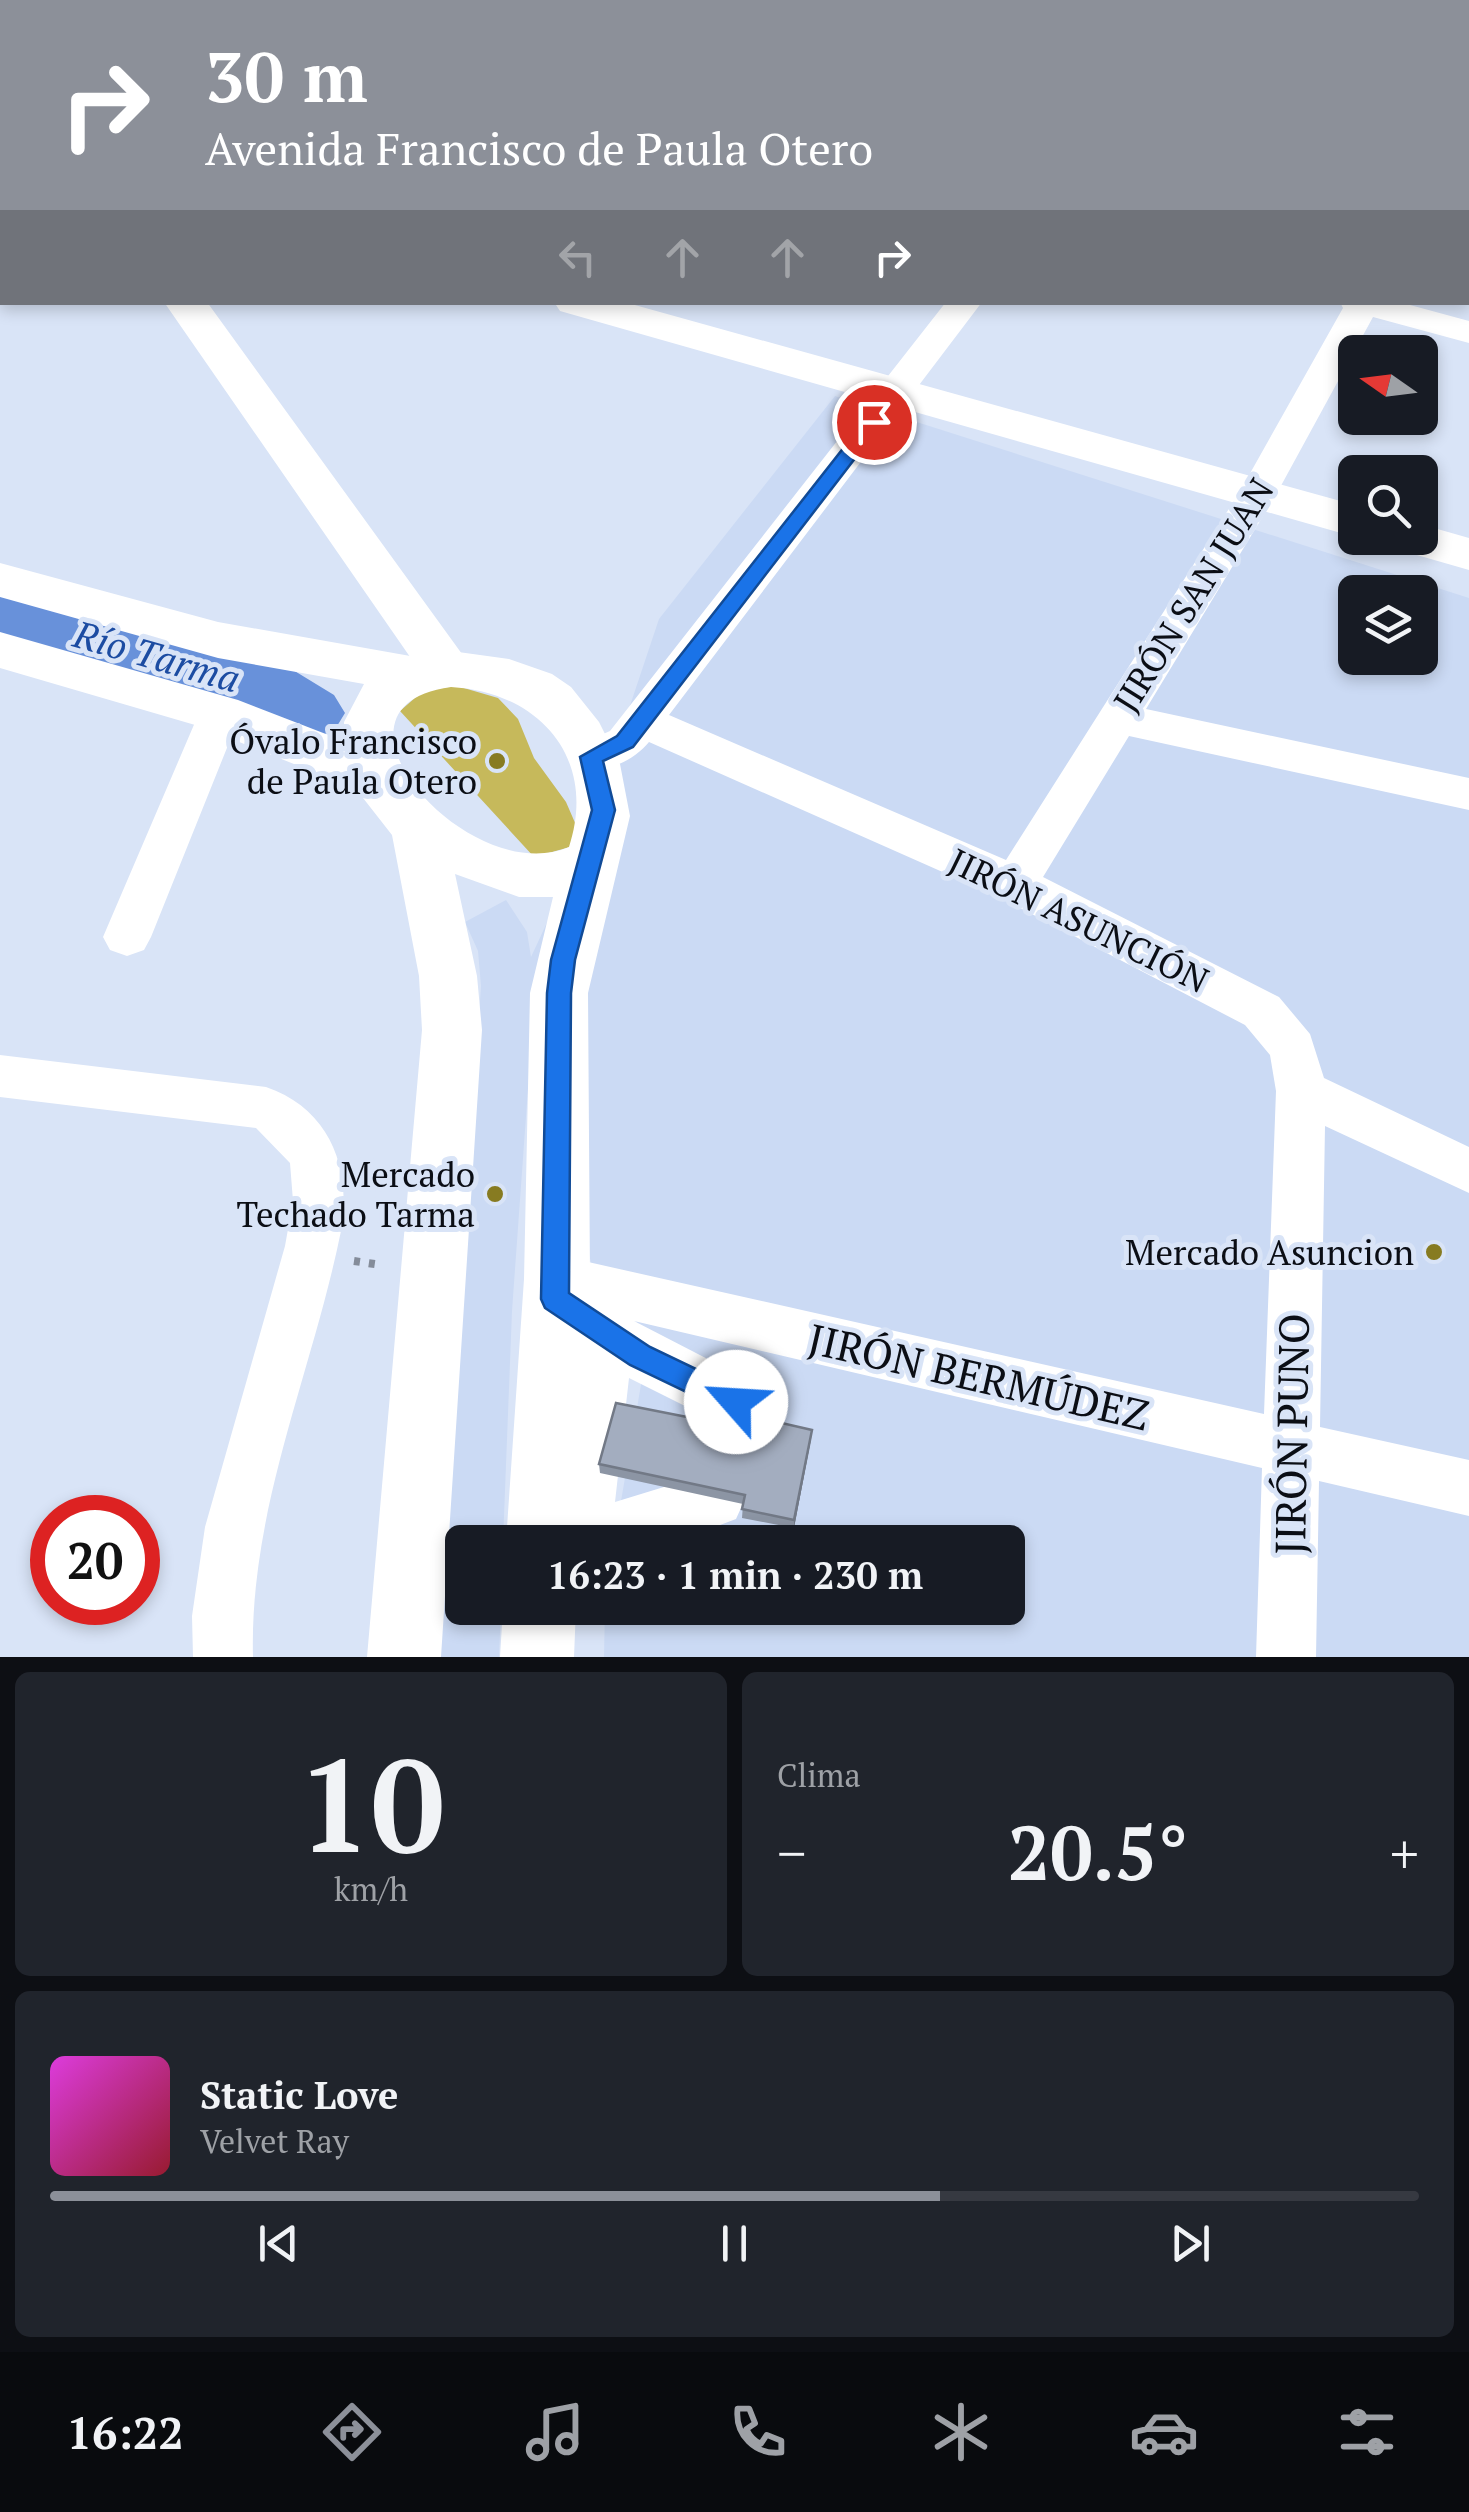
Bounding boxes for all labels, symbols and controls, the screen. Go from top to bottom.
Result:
text: 30 m [205,29,368,122]
icon: right [40,40,170,170]
text: Avenida Francisco de Paula Otero [205,118,873,178]
icon: left [550,230,605,285]
icon: ahead [655,230,710,285]
icon: ahead [760,230,815,285]
icon: right [865,230,920,285]
north arrow [1338,335,1438,435]
map controls [1338,335,1438,675]
pin [832,380,917,465]
icon: arrive [847,395,902,450]
button: search [1338,455,1438,555]
street label: JIRÓN SAN JUAN [1103,469,1283,721]
button: layers [1338,575,1438,675]
water label: Río Tarma [67,608,246,704]
place label: Óvalo Francisco de Paula Otero [229,718,477,804]
marker: Óvalo Francisco de Paula Otero [486,750,508,772]
street label: JIRÓN ASUNCIÓN [942,837,1216,1003]
place label: Mercado Techado Tarma [237,1151,475,1237]
marker: Mercado Techado Tarma [484,1183,506,1205]
place label: Mercado Asuncion [1125,1229,1414,1275]
marker: Mercado Asuncion [1423,1241,1445,1263]
street label: JIRÓN BERMÚDEZ [803,1310,1155,1442]
street label: JIRÓN PUNO [1261,1313,1321,1555]
position arrow [684,1350,788,1454]
speed limit sign: 20 [30,1495,160,1625]
text: 16:23 · 1 min · 230 m [547,1550,923,1600]
text: 10 [298,1717,444,1889]
text: Clima [777,1754,861,1796]
text: 20.5° [1008,1802,1188,1901]
text: − [777,1816,806,1889]
text: + [1390,1816,1419,1889]
text: km/h [334,1868,408,1910]
text: Static Love [200,2070,398,2120]
text: Velvet Ray [200,2120,349,2162]
icon: previous [251,2216,306,2271]
icon: pause [707,2216,762,2271]
icon: next [1163,2216,1218,2271]
icon: directions [317,2397,387,2467]
icon: music [520,2397,590,2467]
icon: phone [723,2397,793,2467]
icon: climate [926,2397,996,2467]
icon: car [1129,2397,1199,2467]
icon: filters [1332,2397,1402,2467]
text: 16:22 [67,2402,184,2462]

